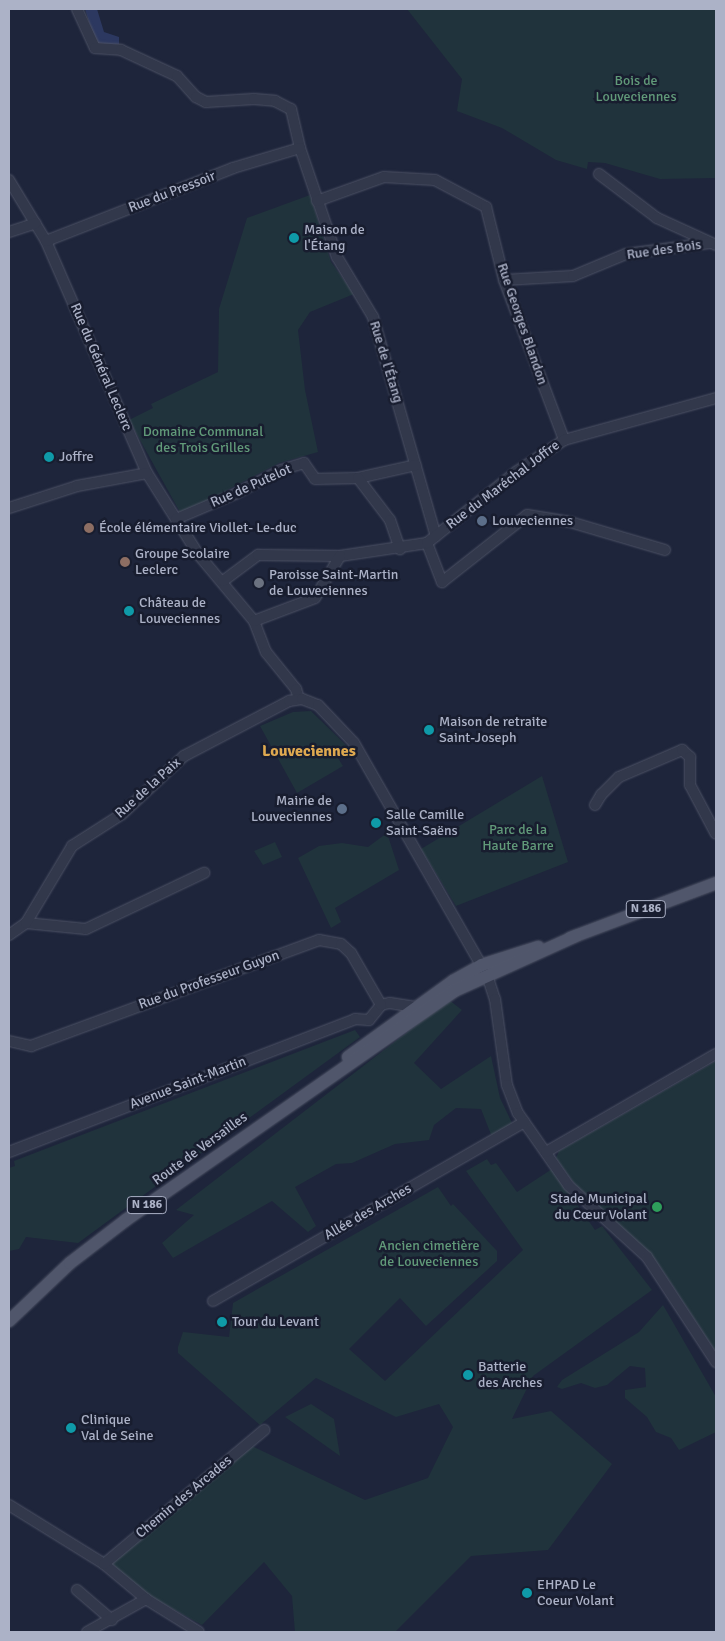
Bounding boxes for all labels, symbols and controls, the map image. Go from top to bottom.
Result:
park label: Bois de Louveciennes [595,73,677,105]
street label: Rue du Pressoir [126,168,218,216]
place label: Maison de l'Étang [304,222,365,254]
marker: Maison de l'Étang [288,232,300,244]
street label: Rue des Bois [626,236,702,264]
street label: Rue Georges Blandon [493,261,551,387]
street label: Rue du Général Leclerc [67,301,135,433]
street label: Rue de l'Étang [366,319,406,405]
park label: Domaine Communal des Trois Grilles [143,424,263,457]
street label: Rue du Maréchal Joffre [443,437,563,533]
place label: Joffre [59,449,94,465]
marker: Joffre [43,451,55,463]
street label: Rue de Putelot [208,461,294,511]
place label: Louveciennes [492,513,573,529]
marker: Louveciennes [476,515,488,527]
place label: École élémentaire Viollet- Le-duc [99,520,297,536]
marker: École élémentaire Viollet- Le-duc [83,522,95,534]
place label: Groupe Scolaire Leclerc [135,546,230,578]
marker: Groupe Scolaire Leclerc [119,556,131,568]
place label: Paroisse Saint-Martin de Louveciennes [269,567,398,600]
marker: Paroisse Saint-Martin de Louveciennes [253,577,265,589]
place label: Château de Louveciennes [139,595,220,628]
marker: Château de Louveciennes [123,605,135,617]
place label: Maison de retraite Saint-Joseph [439,714,547,746]
marker: Maison de retraite Saint-Joseph [423,724,435,736]
district label: Louveciennes [262,741,356,761]
street label: Rue de la Paix [112,754,184,822]
place label: Mairie de Louveciennes [251,793,332,826]
marker: Mairie de Louveciennes [336,803,348,815]
place label: Salle Camille Saint-Saëns [386,807,464,840]
marker: Salle Camille Saint-Saëns [370,817,382,829]
park label: Parc de la Haute Barre [482,822,554,854]
road number: N 186 [625,900,667,919]
street label: Rue du Professeur Guyon [136,947,282,1013]
street label: Avenue Saint-Martin [127,1053,249,1113]
street label: Route de Versailles [149,1109,251,1189]
street label: Allée des Arches [321,1180,415,1244]
place label: Stade Municipal du Cœur Volant [550,1191,647,1224]
road number: N 186 [126,1196,168,1214]
marker: Stade Municipal du Cœur Volant [651,1201,663,1213]
park label: Ancien cimetière de Louveciennes [379,1238,479,1270]
place label: Tour du Levant [232,1314,319,1330]
marker: Tour du Levant [216,1316,228,1328]
place label: Batterie des Arches [478,1359,542,1391]
marker: Batterie des Arches [462,1369,474,1381]
place label: Clinique Val de Seine [81,1412,154,1444]
marker: Clinique Val de Seine [65,1422,77,1434]
street label: Chemin des Arcades [133,1452,235,1542]
place label: EHPAD Le Coeur Volant [537,1577,614,1610]
marker: EHPAD Le Coeur Volant [521,1587,533,1599]

